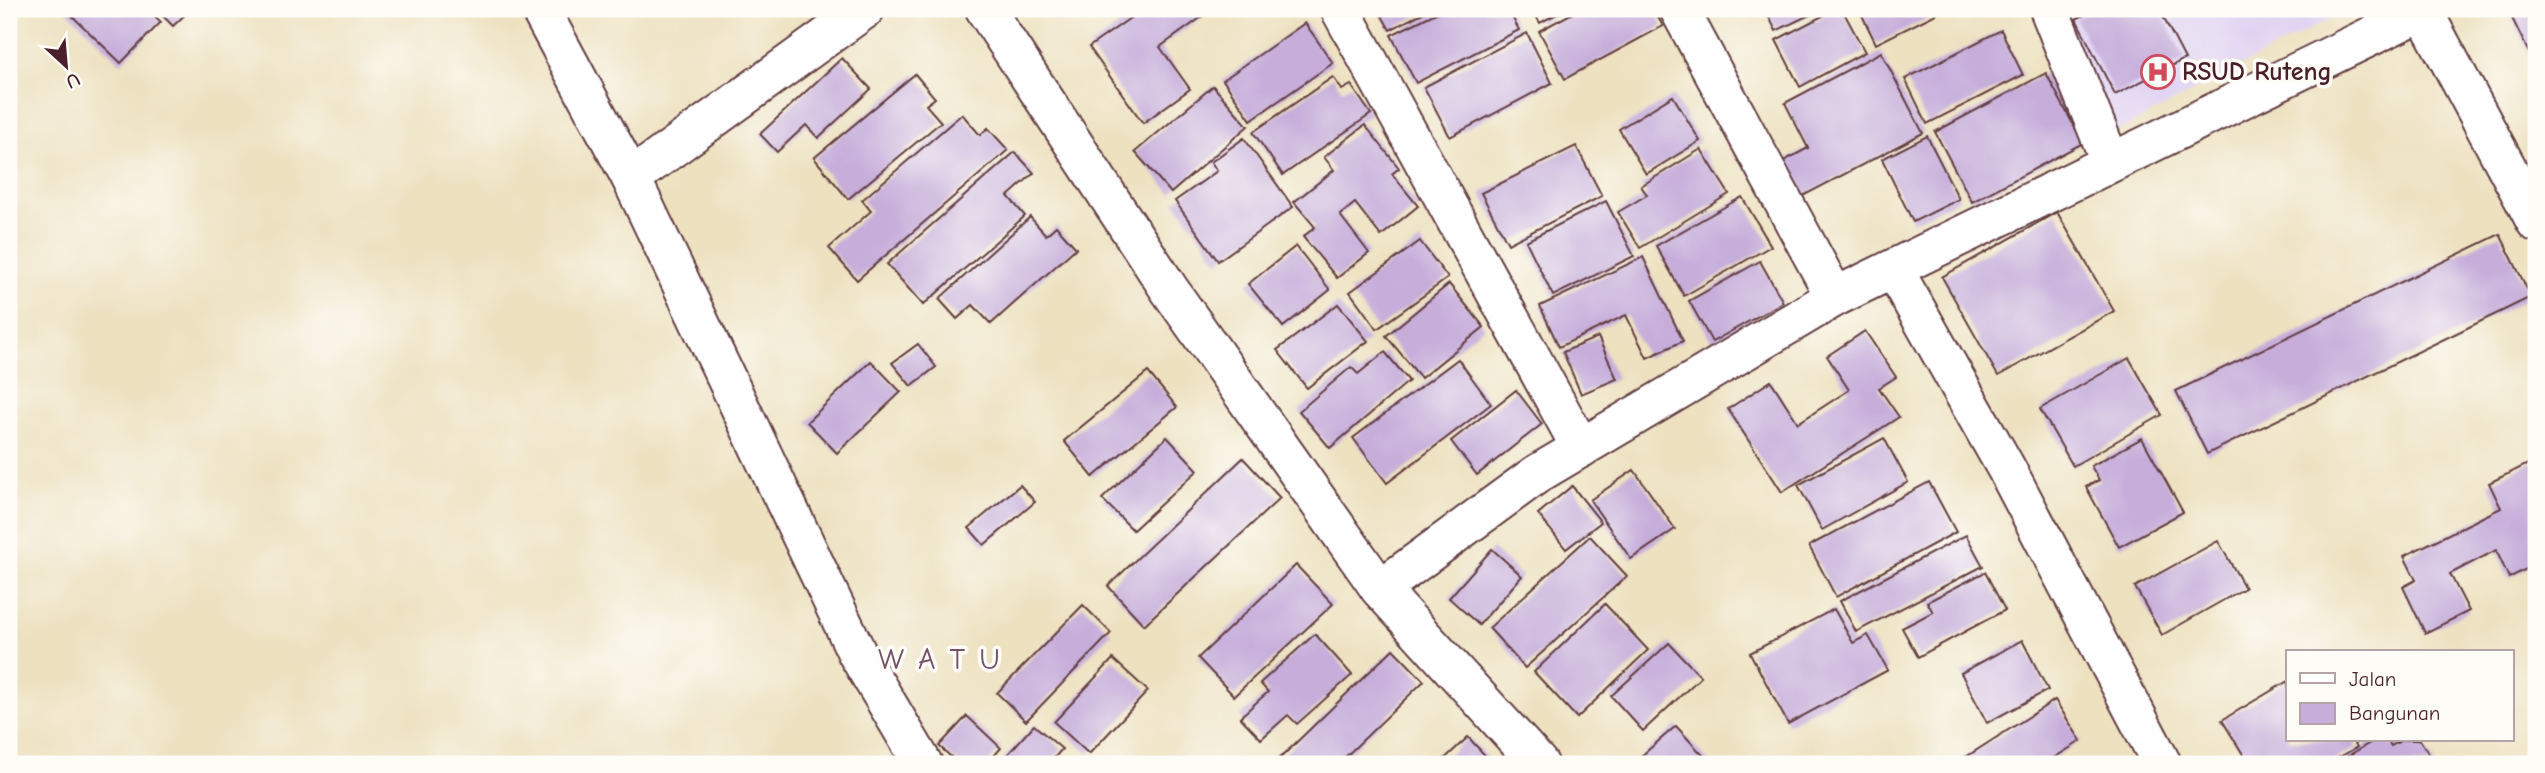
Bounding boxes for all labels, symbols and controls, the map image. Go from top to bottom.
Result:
north arrow [32,32,102,102]
hospital icon: RSUD Ruteng [2139,53,2177,91]
place label: RSUD Ruteng [2182,57,2332,87]
text: U [62,68,84,93]
district label: W A T U [878,642,1002,677]
legend [2286,650,2514,742]
text: Jalan [2349,667,2396,691]
text: Bangunan [2349,701,2440,725]

